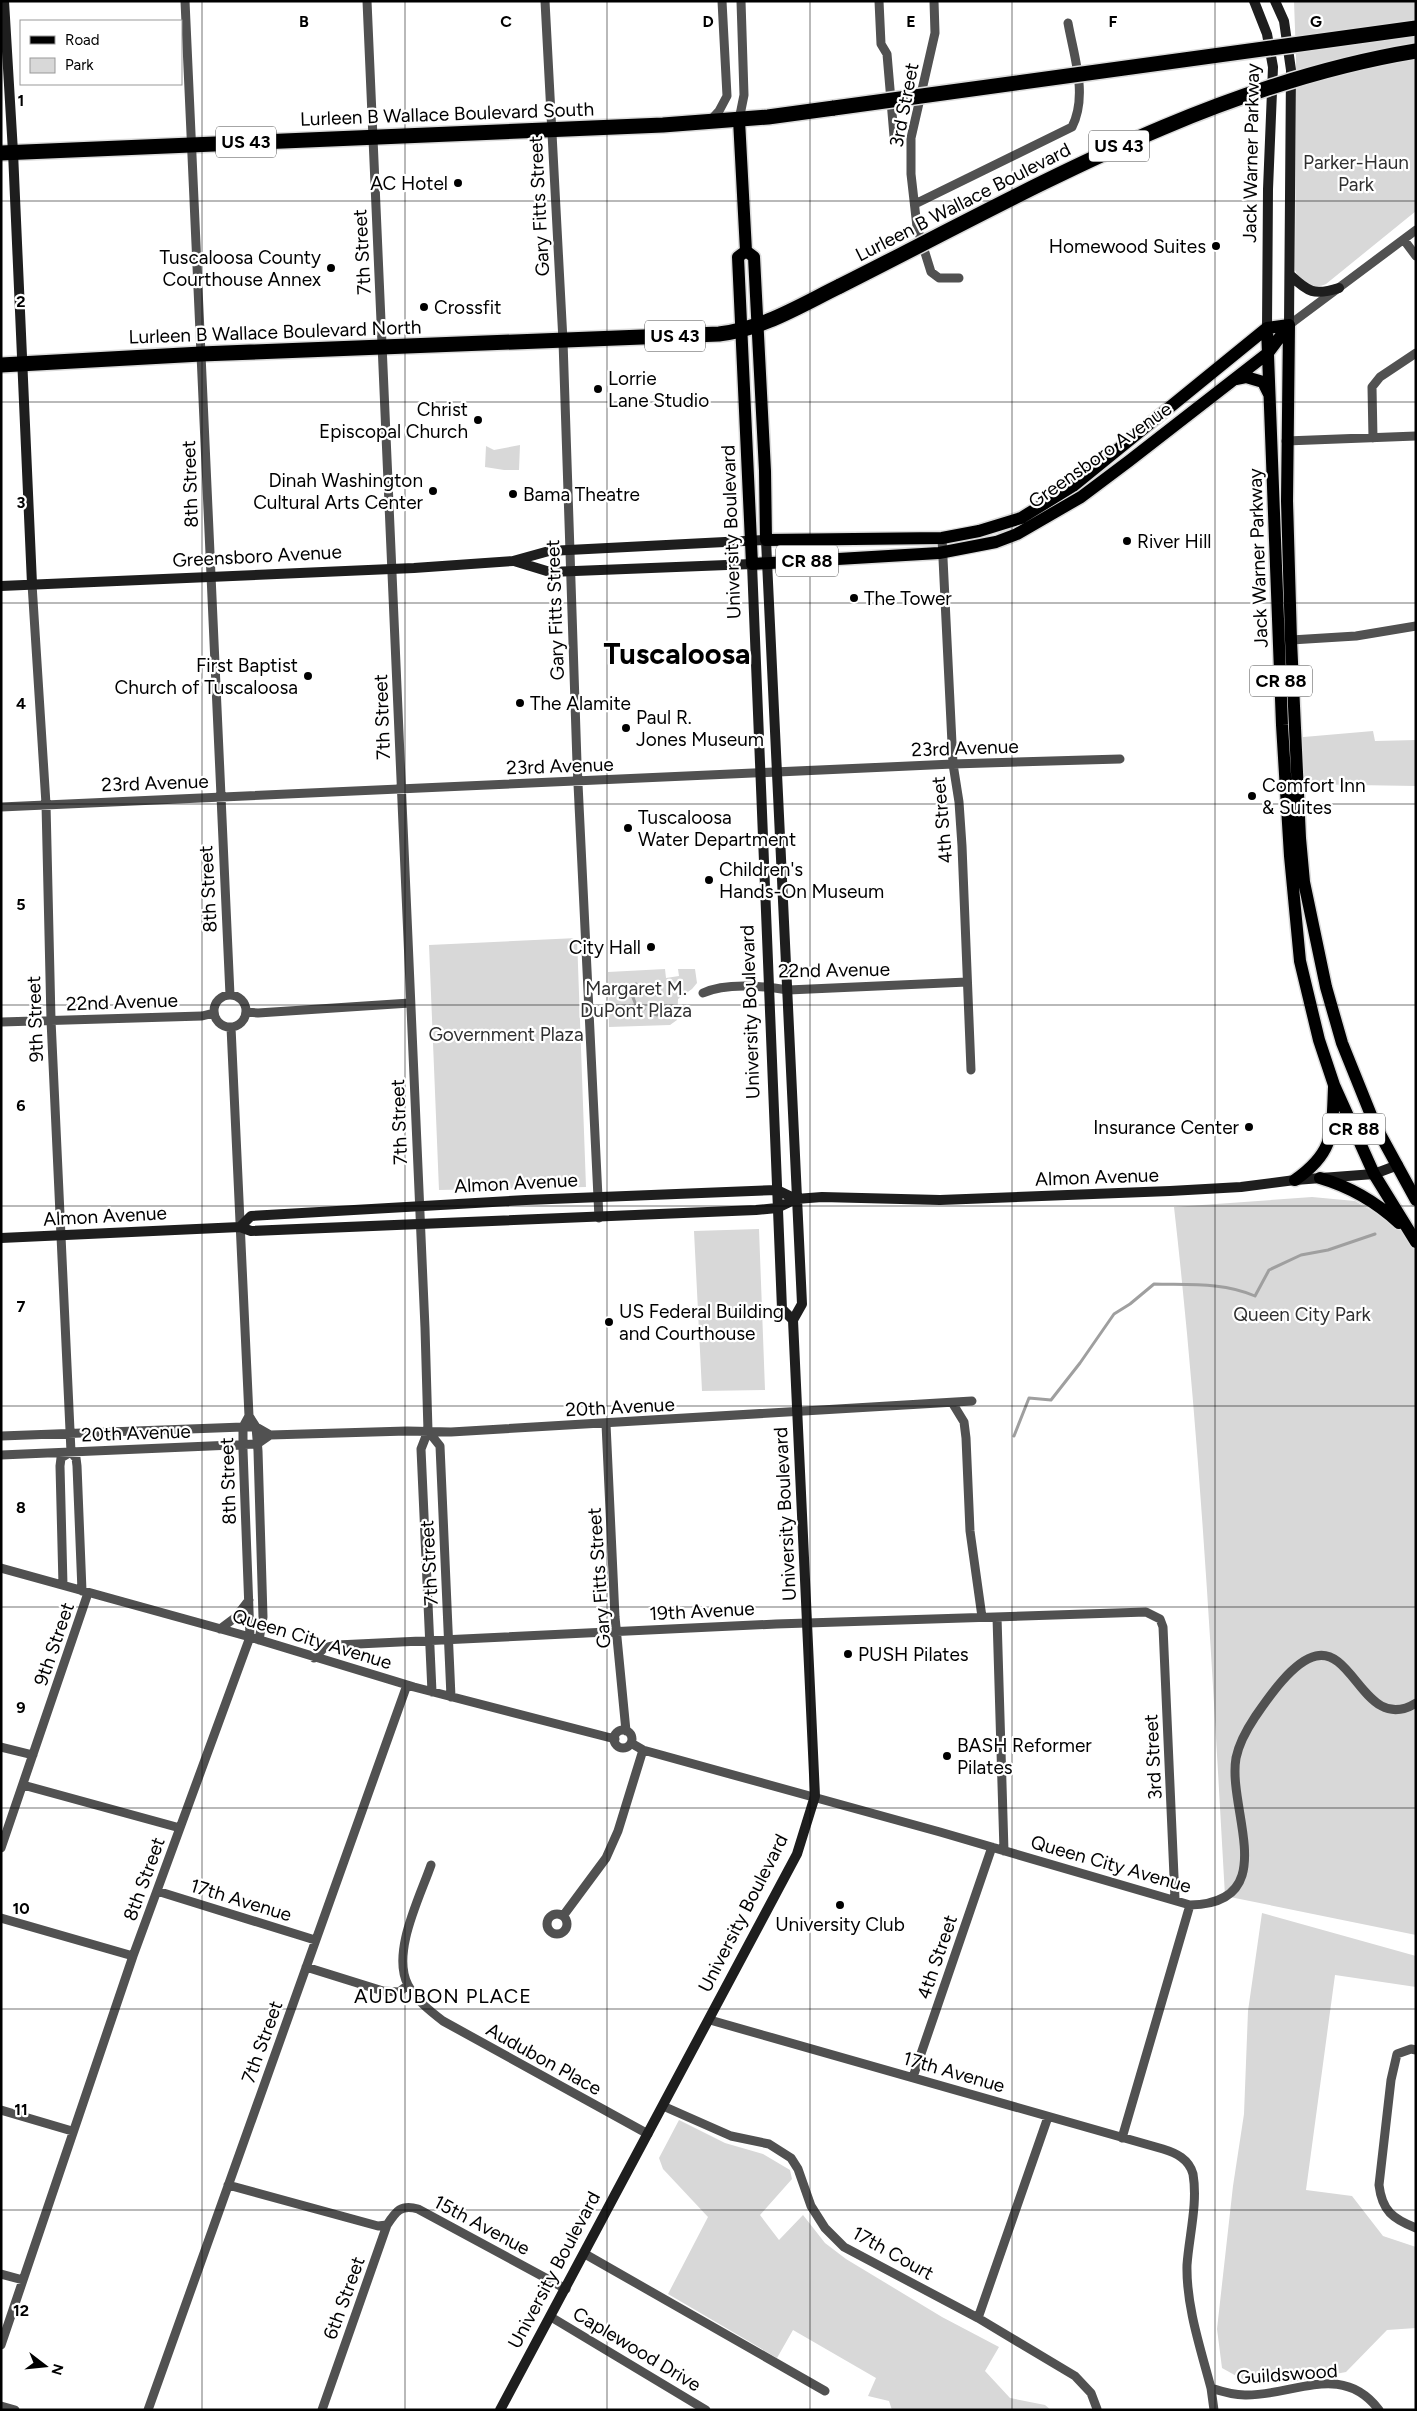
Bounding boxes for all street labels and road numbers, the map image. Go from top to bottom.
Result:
street label: 3rd Street [885,61,923,149]
street label: Jack Warner Parkway [1238,63,1264,243]
street label: Lurleen B Wallace Boulevard South [300,97,594,131]
road number: US 43 [216,126,276,158]
road number: US 43 [1089,130,1149,162]
street label: Gary Fitts Street [524,135,554,277]
street label: Lurleen B Wallace Boulevard [852,138,1074,266]
street label: 7th Street [348,209,376,295]
street label: Lurleen B Wallace Boulevard North [128,315,422,349]
road number: US 43 [645,321,705,352]
street label: Greensboro Avenue [1024,397,1176,513]
street label: 8th Street [177,440,203,528]
street label: University Boulevard [716,444,746,620]
street label: Jack Warner Parkway [1243,468,1273,648]
street label: Gary Fitts Street [541,539,569,681]
street label: Greensboro Avenue [172,540,342,572]
road number: CR 88 [776,546,838,576]
road number: CR 88 [1250,666,1312,696]
street label: 7th Street [369,674,395,760]
street label: 23rd Avenue [911,735,1019,761]
street label: 23rd Avenue [506,753,614,779]
street label: 23rd Avenue [101,770,209,796]
street label: 4th Street [927,775,957,865]
street label: 8th Street [194,845,222,933]
street label: University Boulevard [735,924,765,1100]
street label: 22nd Avenue [778,958,890,982]
street label: 9th Street [22,975,48,1063]
street label: 22nd Avenue [66,989,178,1015]
street label: 7th Street [386,1079,412,1165]
road number: CR 88 [1323,1114,1385,1144]
street label: Almon Avenue [1035,1163,1159,1191]
street label: Almon Avenue [454,1168,578,1198]
street label: Almon Avenue [43,1201,167,1231]
street label: 20th Avenue [565,1393,675,1421]
street label: 20th Avenue [81,1420,191,1446]
street label: University Boulevard [769,1426,801,1602]
street label: 8th Street [215,1437,241,1525]
street label: Gary Fitts Street [583,1507,615,1649]
street label: 7th Street [415,1520,443,1606]
street label: 19th Avenue [649,1597,755,1625]
street label: 9th Street [29,1599,79,1689]
street label: Queen City Avenue [229,1604,395,1674]
street label: 3rd Street [1139,1714,1167,1800]
street label: University Boulevard [693,1830,793,1996]
street label: Queen City Avenue [1028,1830,1194,1898]
street label: 8th Street [118,1834,170,1924]
street label: 17th Avenue [188,1874,294,1926]
street label: 4th Street [912,1912,962,2002]
street label: 7th Street [237,1998,287,2086]
street label: Audubon Place [482,2018,606,2100]
street label: 17th Avenue [900,2047,1008,2097]
street label: University Boulevard [503,2188,605,2352]
street label: 15th Avenue [430,2190,534,2260]
street label: 17th Court [848,2221,938,2285]
street label: 6th Street [318,2253,370,2343]
street label: Caplewood Drive [569,2302,705,2396]
street label: Guildswood [1236,2359,1338,2389]

